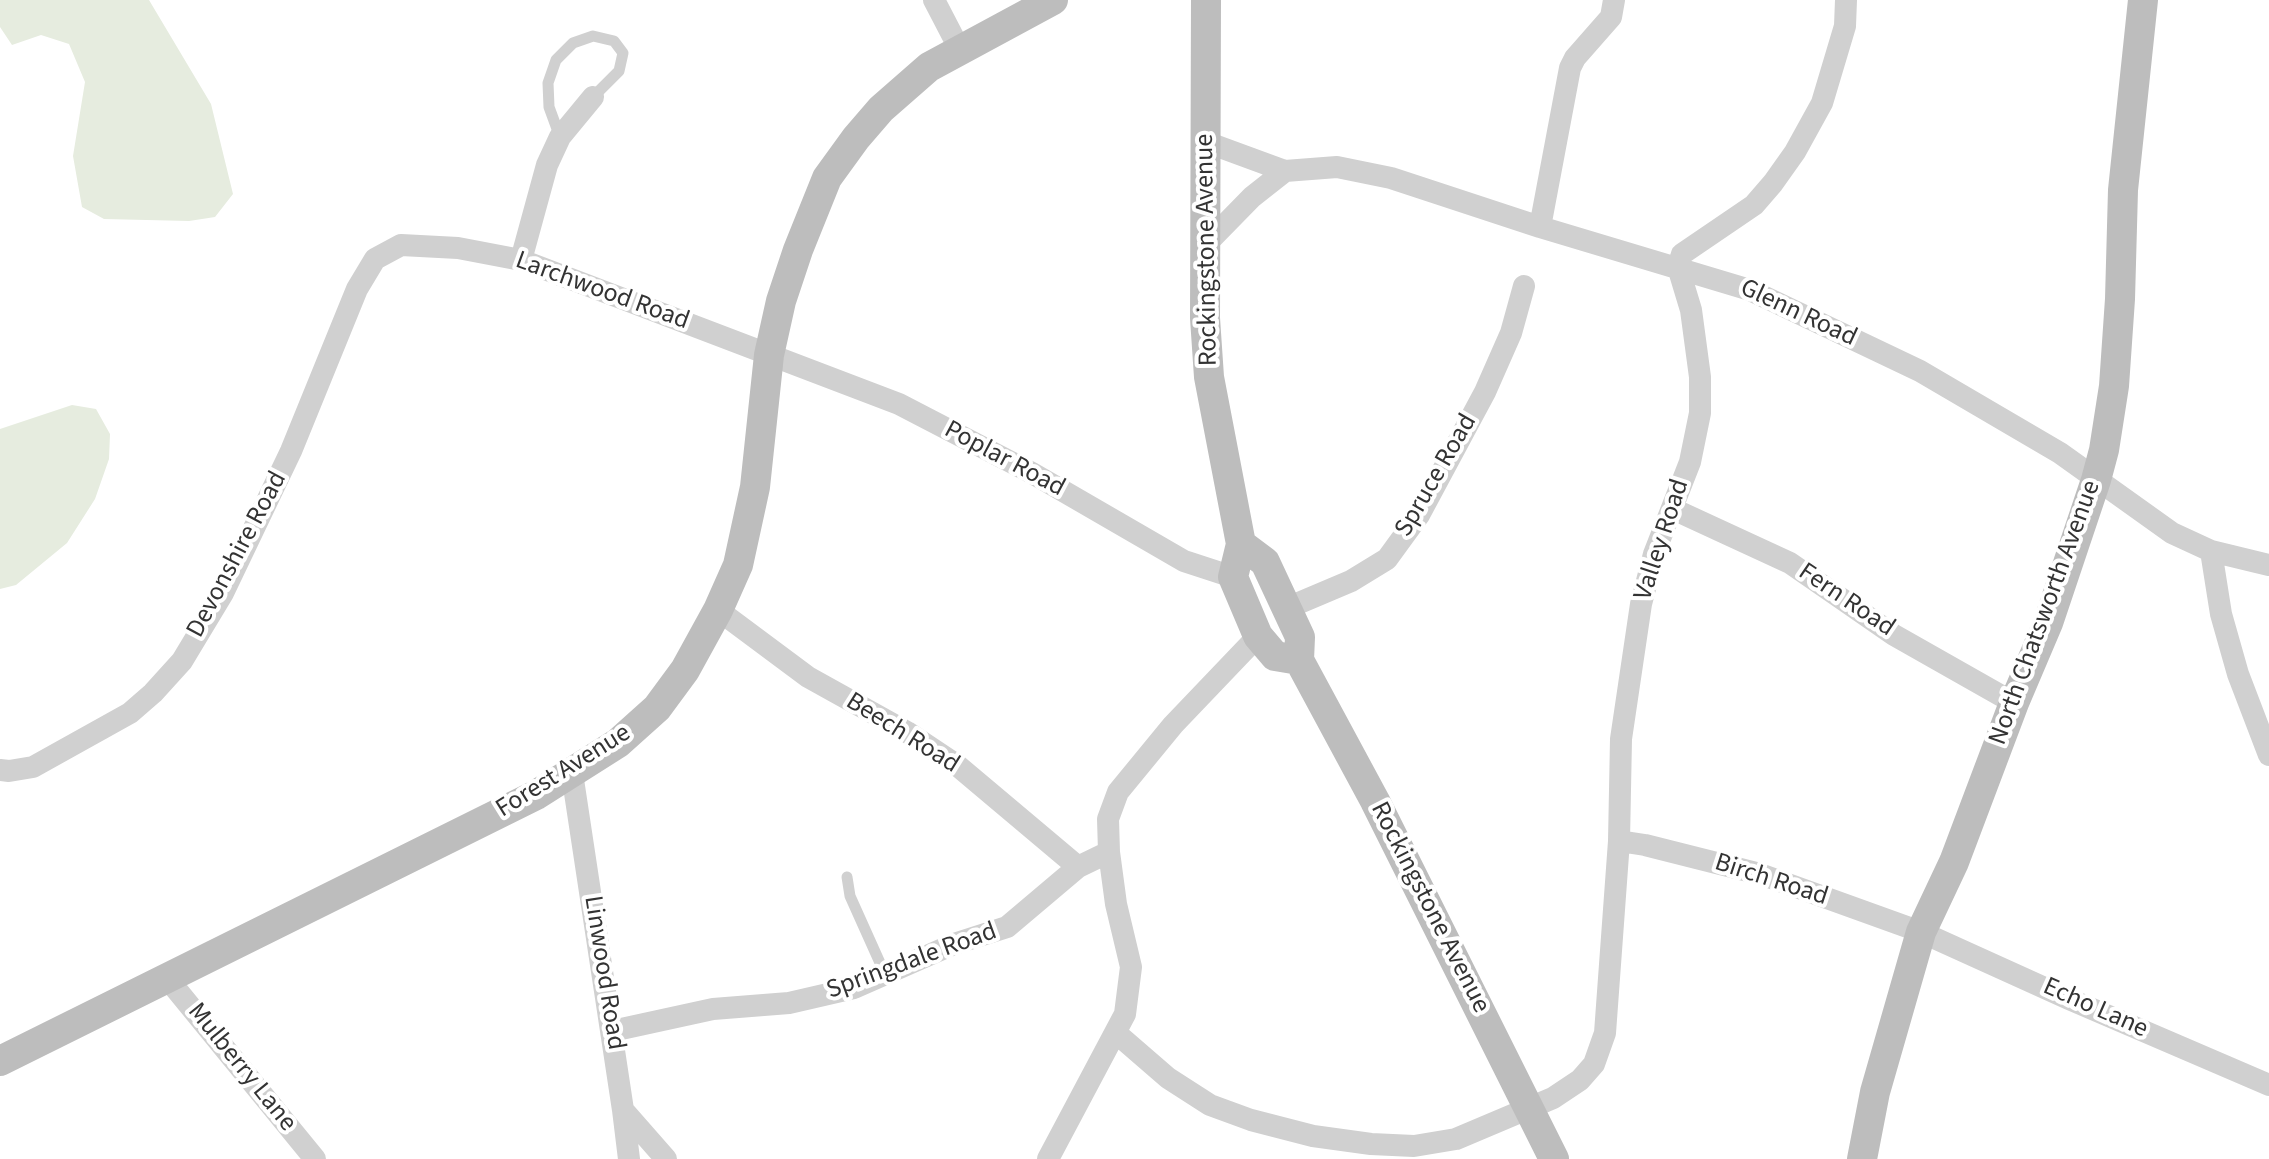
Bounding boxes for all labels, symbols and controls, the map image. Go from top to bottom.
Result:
street label: Rockingstone Avenue [1190,134,1226,366]
street label: Larchwood Road [511,246,693,338]
street label: Glenn Road [1735,273,1861,355]
street label: Spruce Road [1389,409,1485,543]
street label: Poplar Road [938,415,1070,505]
street label: Devonshire Road [181,467,295,643]
street label: Valley Road [1629,476,1697,604]
street label: North Chatsworth Avenue [1984,476,2108,750]
street label: Fern Road [1792,557,1900,645]
street label: Beech Road [839,687,965,781]
street label: Forest Avenue [491,718,637,826]
street label: Rockingstone Avenue [1362,797,1496,1019]
street label: Birch Road [1710,848,1832,914]
street label: Linwood Road [575,894,631,1052]
street label: Springdale Road [823,917,1001,1007]
street label: Echo Lane [2038,972,2152,1046]
street label: Mulberry Lane [180,998,302,1138]

